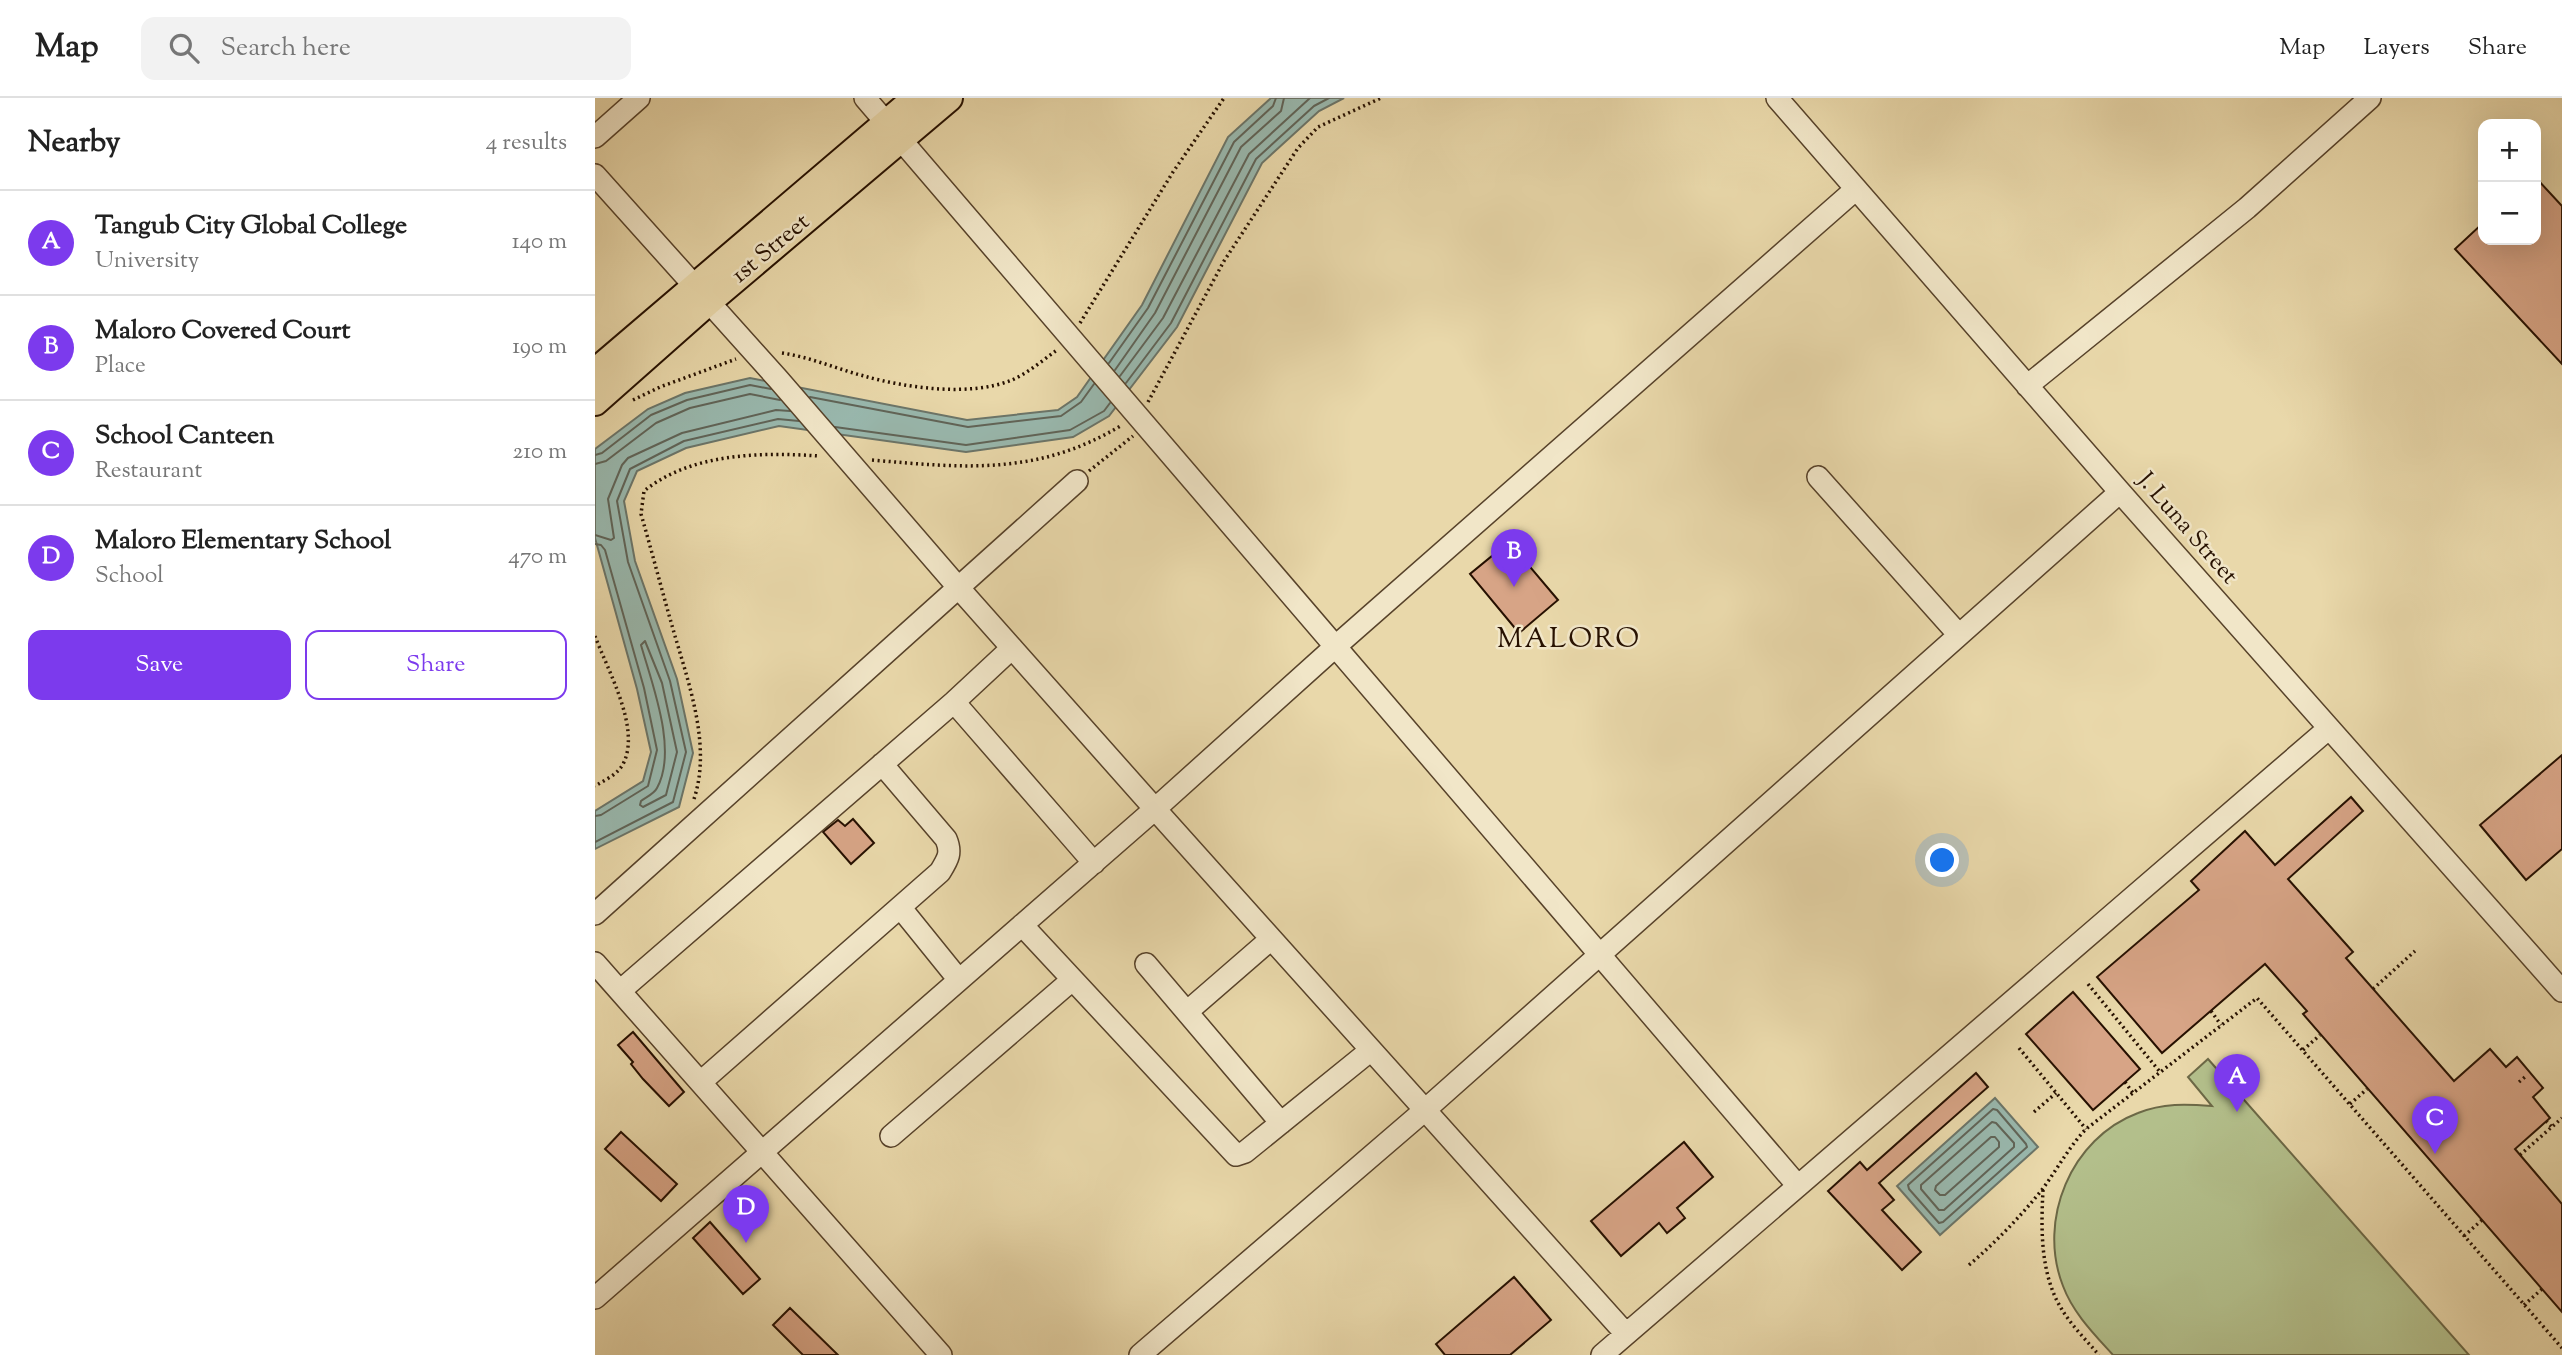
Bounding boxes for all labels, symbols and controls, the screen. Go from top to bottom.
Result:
search box [141,17,631,80]
text: Map [35,24,99,72]
icon: search [165,29,203,67]
text: Search here [221,30,351,67]
text: Map [2279,31,2325,65]
text: Layers [2363,31,2430,65]
text: Share [2468,31,2527,65]
map controls [2478,119,2541,245]
button: + [2478,119,2541,182]
text: Nearby [28,122,120,165]
text: 4 results [486,127,567,160]
button: − [2478,182,2541,245]
street label: 1st Street [724,206,818,292]
text: Tangub City Global College [95,208,407,245]
text: A [42,226,60,259]
text: 140 m [512,226,567,259]
text: University [95,245,199,278]
text: Maloro Covered Court [95,313,350,350]
text: B [44,331,58,364]
text: 190 m [512,331,567,364]
text: Place [95,350,146,383]
text: School Canteen [95,418,274,455]
text: C [42,436,60,469]
text: 210 m [513,436,567,469]
text: Restaurant [95,455,202,488]
street label: J. Luna Street [2127,464,2245,593]
text: Maloro Elementary School [95,523,391,560]
pin: B [1491,529,1537,587]
text: D [42,541,60,574]
text: 470 m [508,541,567,574]
text: School [95,560,164,593]
district label: MALORO [1497,620,1641,660]
button: Save [28,630,291,700]
button: Share [305,630,567,700]
your location [1925,843,1959,877]
pin: A [2214,1054,2260,1112]
pin: C [2412,1096,2458,1154]
pin: D [723,1185,769,1243]

